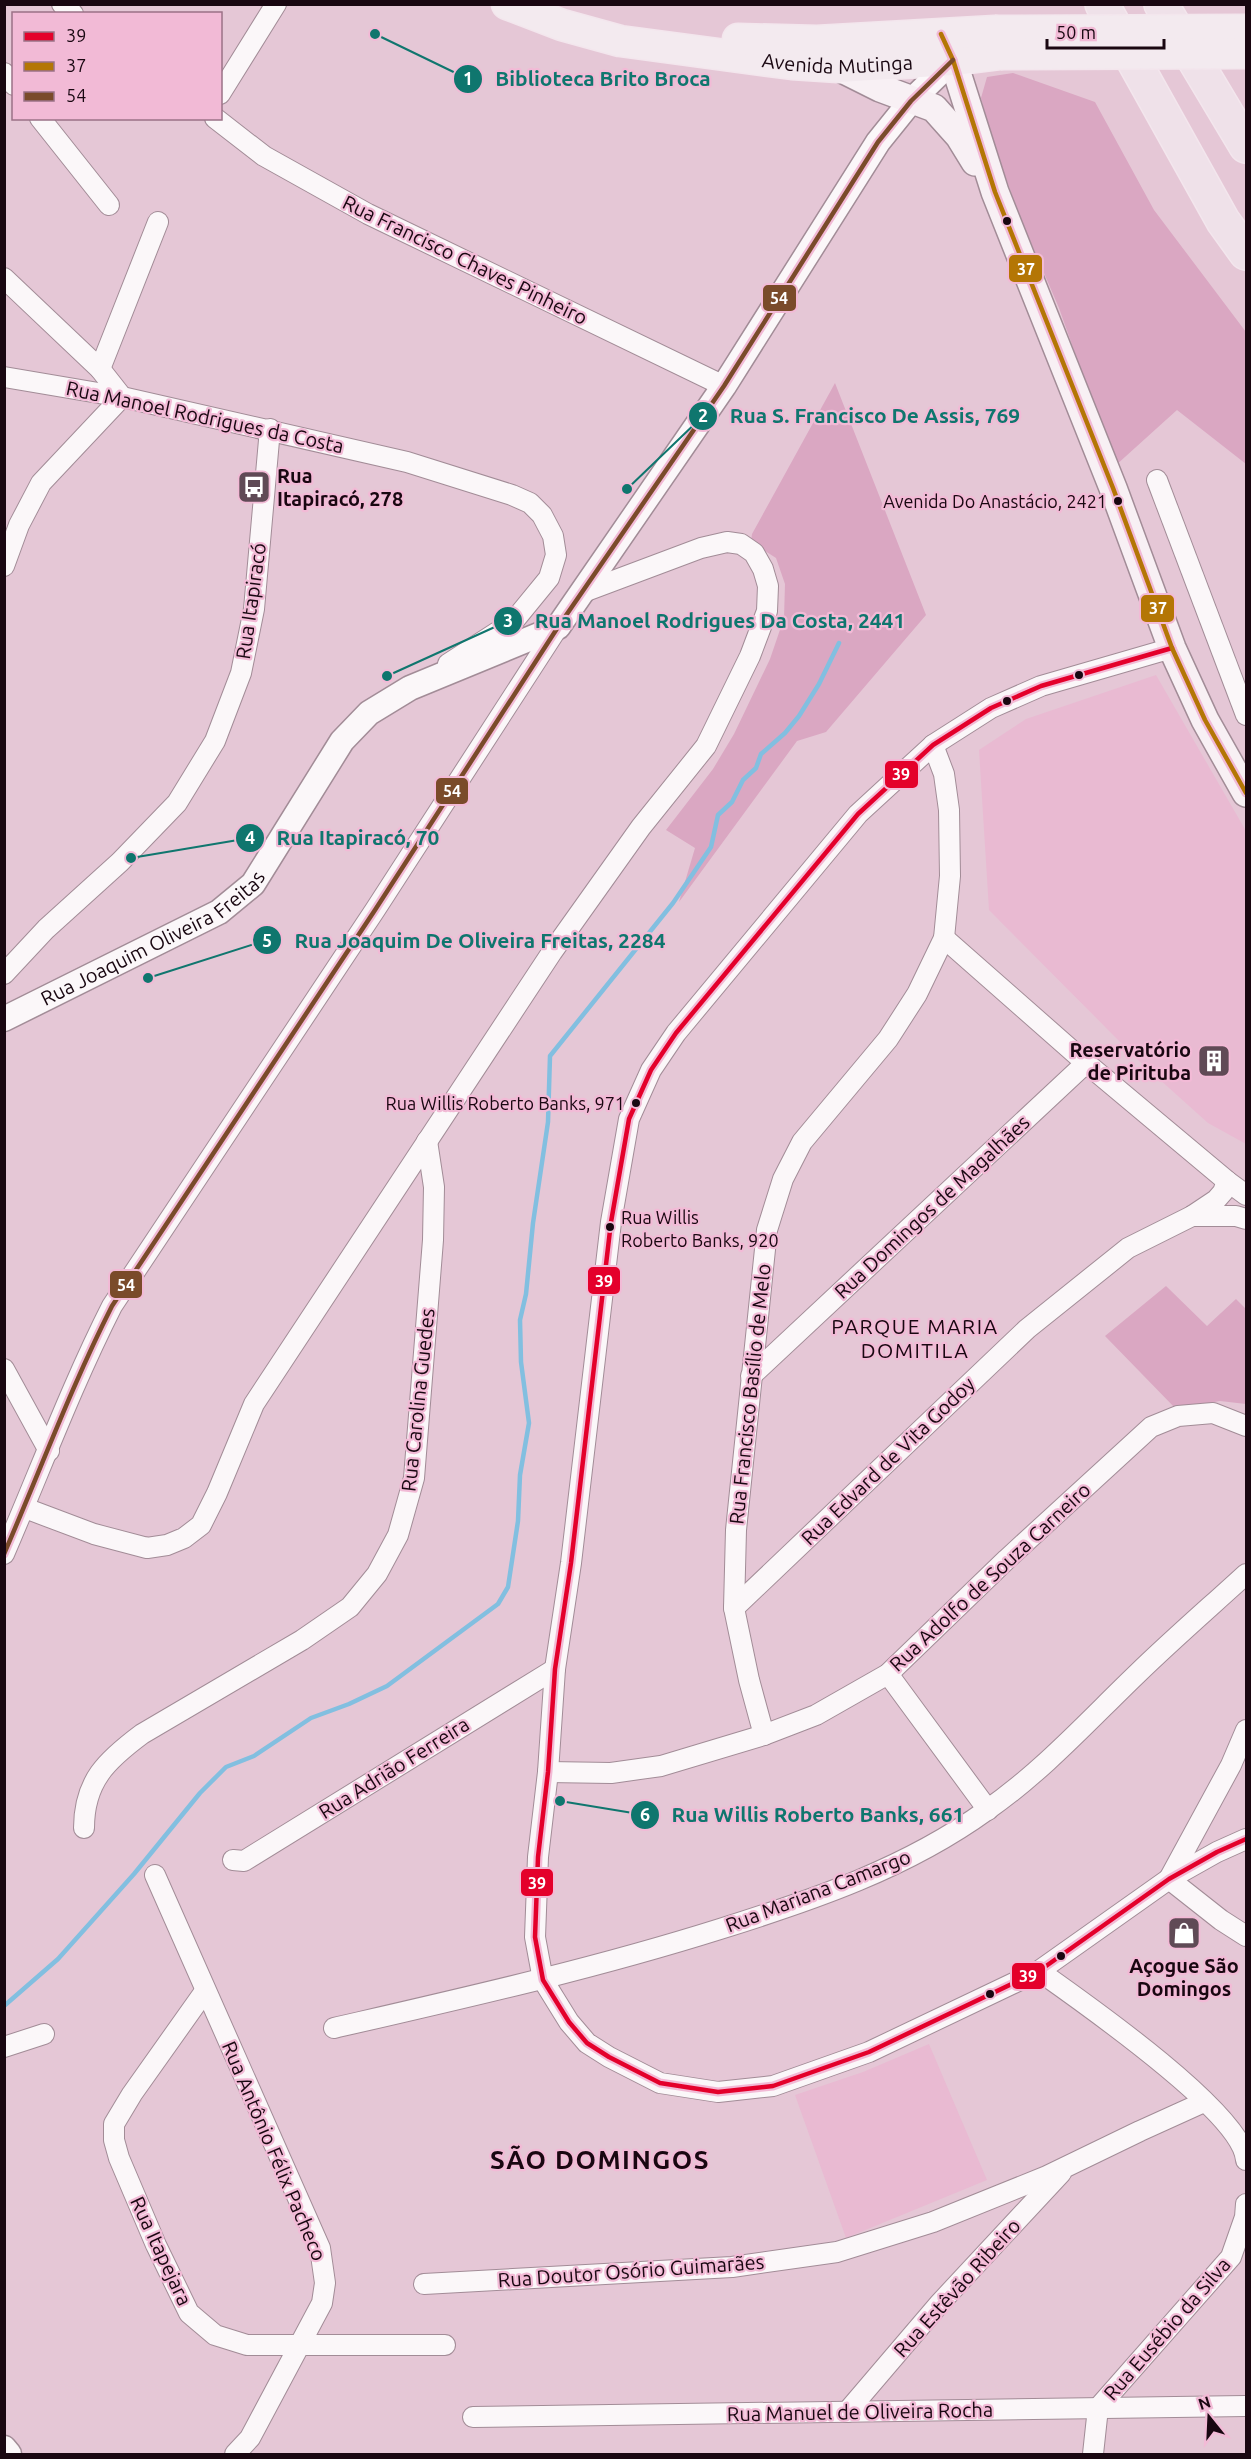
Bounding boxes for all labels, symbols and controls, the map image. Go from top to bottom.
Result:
legend [12,12,222,120]
scale bar [1047,12,1164,50]
text: 50 m [1056,22,1096,42]
text: 39 [66,25,86,45]
street label: Avenida Mutinga [761,48,913,78]
text: 37 [66,55,86,75]
callout: Biblioteca Brito Broca [453,59,722,98]
text: Biblioteca Brito Broca [495,66,711,90]
text: 1 [463,68,473,88]
text: 54 [66,85,86,105]
street label: Rua Francisco Chaves Pinheiro [339,190,591,329]
unlabelled marker [1001,215,1013,227]
line badge: 37 [1008,254,1043,283]
text: 37 [1017,260,1035,278]
line badge: 54 [762,284,797,312]
text: 54 [770,289,788,307]
street label: Rua Manoel Rodrigues da Costa [64,376,346,457]
callout: Rua S. Francisco De Assis, 769 [688,397,1032,436]
text: Rua S. Francisco De Assis, 769 [730,403,1020,427]
text: 2 [698,405,708,425]
place label: Rua Itapiracó, 278 [277,464,403,510]
bus stop icon: Rua Itapiracó, 278 [236,469,272,505]
place label: Avenida Do Anastácio, 2421 [883,491,1107,511]
marker: Avenida Do Anastácio, 2421 [1112,495,1124,507]
street label: Rua Itapiracó [231,541,270,661]
line badge: 37 [1140,594,1175,623]
text: 37 [1149,599,1167,617]
callout: Rua Manoel Rodrigues Da Costa, 2441 [493,602,918,641]
text: Rua Manoel Rodrigues Da Costa, 2441 [535,608,905,632]
text: 3 [503,610,513,630]
unlabelled marker [1073,669,1085,681]
unlabelled marker [1001,695,1013,707]
line badge: 39 [884,760,919,789]
text: 39 [892,765,910,783]
line badge: 54 [435,777,469,805]
text: 54 [443,782,461,800]
callout: Rua Itapiracó, 70 [235,819,451,858]
text: Rua Itapiracó, 70 [277,825,440,849]
text: 4 [245,827,255,847]
street label: Rua Joaquim Oliveira Freitas [37,867,269,1010]
callout: Rua Joaquim De Oliveira Freitas, 2284 [252,921,677,960]
text: Rua Joaquim De Oliveira Freitas, 2284 [294,928,666,952]
text: 5 [262,930,272,950]
place label: Reservatório de Pirituba [1069,1038,1191,1084]
building icon: Reservatório de Pirituba [1196,1043,1232,1079]
place label: Rua Willis Roberto Banks, 971 [385,1093,625,1113]
marker: Rua Willis Roberto Banks, 971 [630,1097,642,1109]
street label: Rua Domingos de Magalhães [829,1110,1034,1303]
place label: Rua Willis Roberto Banks, 920 [621,1207,779,1250]
marker: Rua Willis Roberto Banks, 920 [604,1221,616,1233]
street label: Rua Francisco Basílio de Melo [724,1262,775,1525]
line badge: 39 [587,1266,621,1295]
line badge: 54 [109,1270,143,1299]
text: 39 [595,1272,613,1290]
text: 54 [117,1276,135,1294]
street label: Rua Carolina Guedes [396,1307,439,1493]
district label: PARQUE MARIA DOMITILA [831,1314,999,1362]
street label: Rua Edvard de Vita Godoy [796,1372,979,1549]
street label: Rua Adolfo de Souza Carneiro [885,1478,1095,1676]
street label: Rua Adrião Ferreira [314,1712,473,1823]
callout: Rua Willis Roberto Banks, 661 [630,1795,977,1834]
text: Rua Willis Roberto Banks, 661 [672,1802,964,1826]
text: 6 [640,1804,650,1824]
street label: Rua Mariana Camargo [722,1845,914,1936]
line badge: 39 [520,1868,554,1897]
text: 39 [528,1874,546,1892]
shop icon: Açogue São Domingos [1166,1915,1202,1951]
unlabelled marker [1055,1950,1067,1962]
place label: Açogue São Domingos [1129,1954,1239,2000]
line badge: 39 [1011,1962,1046,1990]
text: 39 [1019,1967,1037,1985]
unlabelled marker [984,1988,996,2000]
street label: Rua Antônio Félix Pacheco [218,2038,331,2264]
district label: SÃO DOMINGOS [490,2145,710,2174]
street label: Rua Itapejara [126,2193,197,2309]
street label: Rua Estêvão Ribeiro [889,2214,1025,2362]
street label: Rua Doutor Osório Guimarães [497,2250,765,2291]
street label: Rua Eusébio da Silva [1099,2253,1235,2405]
north arrow [1179,2387,1239,2447]
text: N [1196,2392,1213,2413]
street label: Rua Manuel de Oliveira Rocha [727,2398,993,2425]

